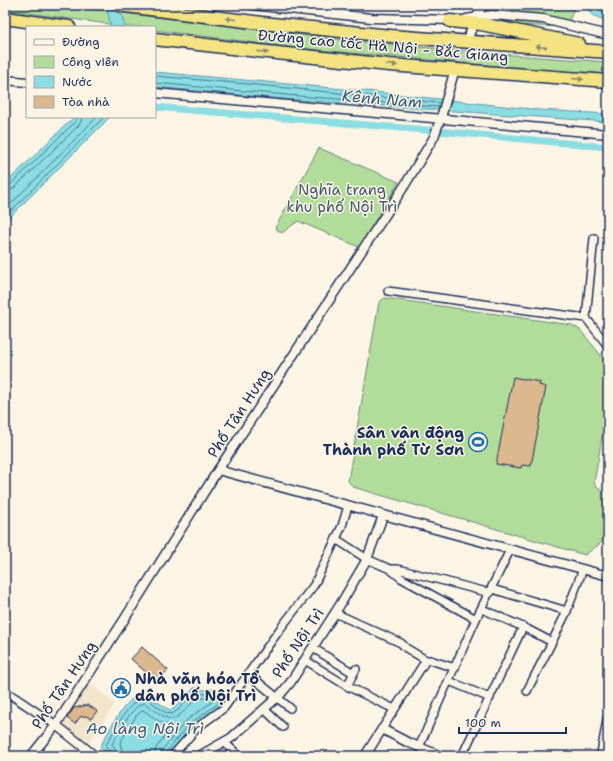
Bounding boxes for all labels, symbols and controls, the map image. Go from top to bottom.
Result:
one-way arrow [224,16,237,22]
street label: Đường cao tốc Hà Nội - Bắc Giang [257,25,509,67]
legend [26,26,156,118]
text: Đường [62,34,100,50]
one-way arrow [535,44,547,51]
one-way arrow [257,49,269,55]
text: Công viên [62,54,119,70]
one-way arrow [386,62,399,69]
text: Nước [62,74,92,90]
one-way arrow [572,75,584,82]
water label: Kênh Nam [341,85,423,113]
text: Tòa nhà [62,94,110,110]
park label: Nghĩa trang khu phố Nội Trì [286,180,398,217]
street label: Phố Tân Hưng [203,365,275,461]
place label: Sân vận động Thành phố Từ Sơn [323,423,464,460]
sports icon: Sân vận động Thành phố Từ Sơn [467,431,489,453]
street label: Phố Nội Trì [267,604,329,682]
street label: Phố Tân Hưng [27,637,101,733]
place label: Nhà văn hóa Tổ dân phố Nội Trì [135,669,259,706]
public building icon: Nhà văn hóa Tổ dân phố Nội Trì [110,677,132,699]
scale bar [459,709,566,735]
text: 100 m [465,715,501,731]
water label: Ao làng Nội Trì [86,718,204,739]

